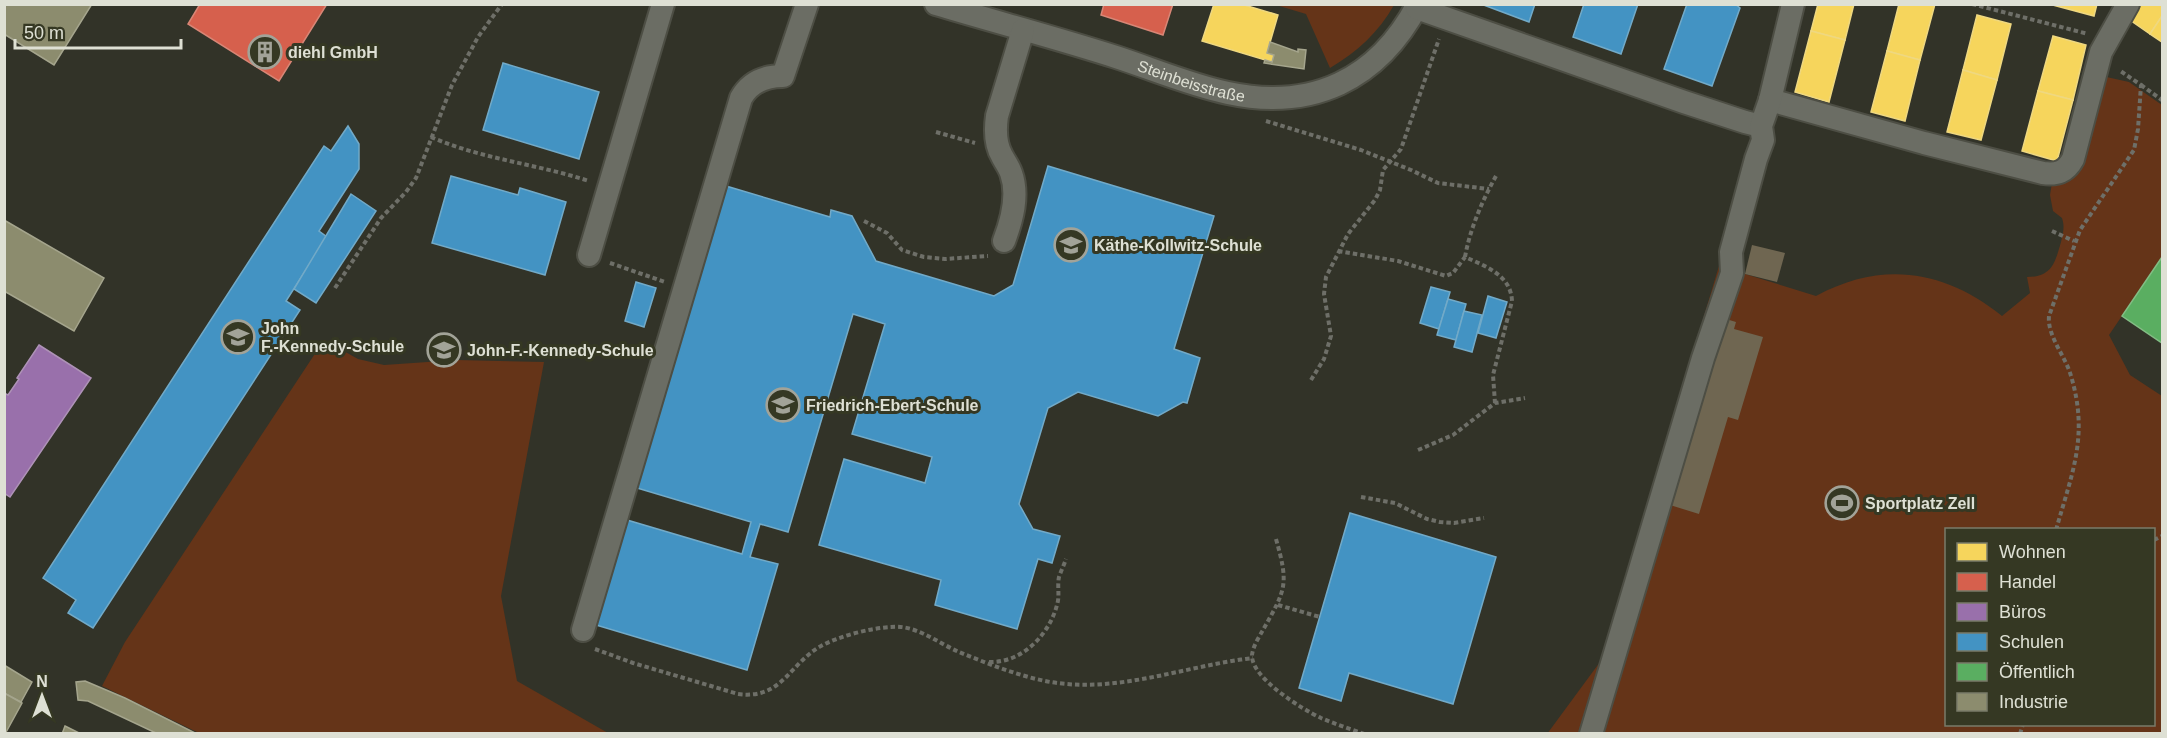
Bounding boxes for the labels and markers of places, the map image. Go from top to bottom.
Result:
building icon: diehl GmbH [247,34,283,70]
place label: diehl GmbH [288,44,378,61]
school or university icon: Käthe-Kollwitz-Schule [1053,227,1089,263]
place label: Käthe-Kollwitz-Schule [1094,237,1262,254]
school or university icon: John F.-Kennedy-Schule [220,319,256,355]
place label: John F.-Kennedy-Schule [261,320,404,355]
school or university icon: John-F.-Kennedy-Schule [426,332,462,368]
place label: John-F.-Kennedy-Schule [467,342,654,359]
school or university icon: Friedrich-Ebert-Schule [765,387,801,423]
place label: Friedrich-Ebert-Schule [806,397,979,414]
sports icon: Sportplatz Zell [1824,485,1860,521]
place label: Sportplatz Zell [1865,495,1975,512]

